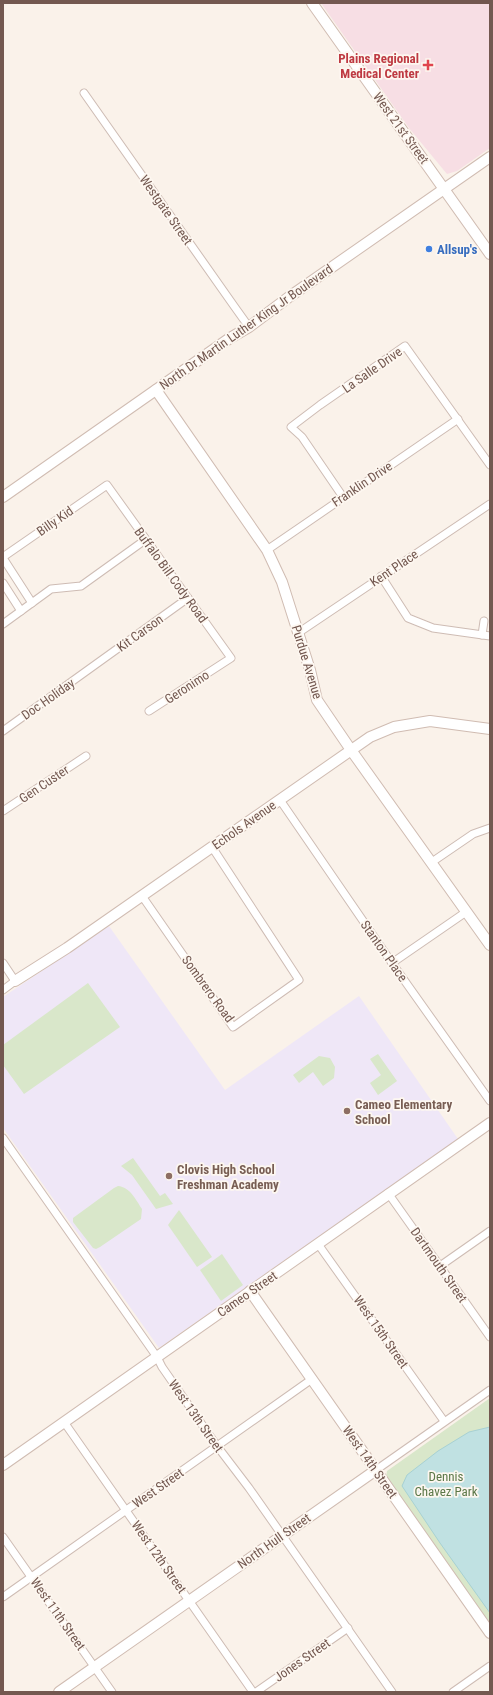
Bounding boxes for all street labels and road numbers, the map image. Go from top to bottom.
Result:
street label: West 21st Street [370,89,432,167]
street label: Westgate Street [136,172,196,248]
street label: North Dr Martin Luther King Jr Boulevard [157,261,335,393]
street label: La Salle Drive [339,344,405,396]
street label: Franklin Drive [329,458,395,510]
street label: Billy Kid [34,503,76,539]
street label: Buffalo Bill Cody Road [131,524,211,626]
street label: Kent Place [367,546,421,590]
street label: Kit Carson [114,611,166,655]
street label: Purdue Avenue [289,623,325,701]
street label: Geronimo [162,667,212,707]
street label: Doc Holiday [19,675,78,723]
street label: Gen Custer [16,762,72,806]
street label: Echols Avenue [209,797,279,853]
street label: Stanton Place [357,918,411,984]
street label: Sombrero Road [179,953,237,1025]
street label: Dartmouth Street [408,1225,470,1305]
street label: Cameo Street [214,1268,280,1320]
street label: West 15th Street [350,1293,412,1371]
street label: West 13th Street [165,1377,227,1455]
street label: West 14th Street [339,1423,401,1501]
street label: West Street [130,1465,187,1511]
street label: North Hull Street [235,1510,314,1572]
street label: West 12th Street [128,1518,190,1596]
street label: West 11th Street [27,1575,89,1653]
street label: Jones Street [271,1635,333,1685]

